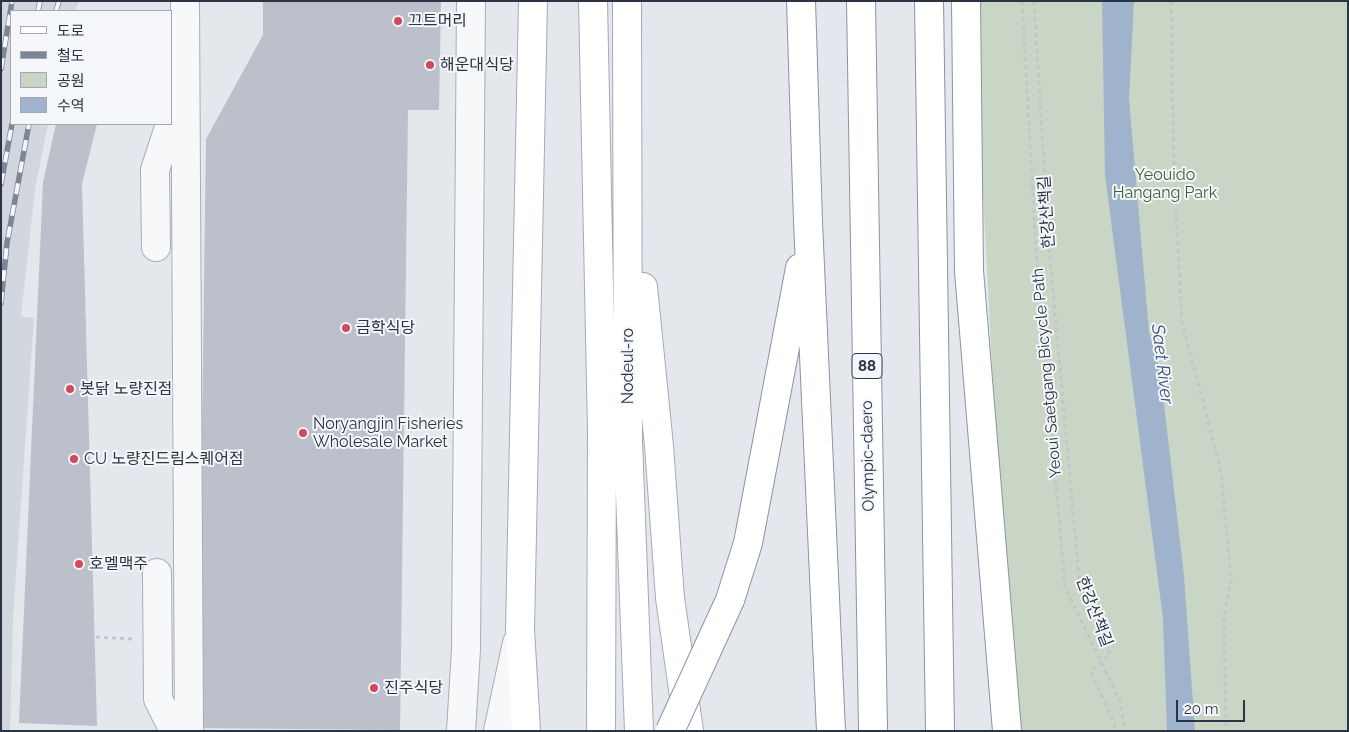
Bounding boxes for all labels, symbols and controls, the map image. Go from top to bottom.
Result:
legend [10,10,172,125]
place label: 끄트머리 [408,11,467,31]
marker: 끄트머리 [392,15,404,27]
text: 도로 [57,22,85,40]
text: 철도 [57,47,85,65]
place label: 해운대식당 [440,55,514,75]
marker: 해운대식당 [424,59,436,71]
text: 공원 [57,72,85,90]
text: 수역 [57,97,85,115]
park label: Yeouido Hangang Park [1113,165,1217,203]
street label: 한강산책길 [1035,175,1059,249]
street label: Yeoui Saetgang Bicycle Path [1028,267,1066,479]
place label: 금학식당 [356,318,415,338]
marker: 금학식당 [340,322,352,334]
water label: Saet River [1146,323,1178,405]
street label: Nodeul-ro [618,328,638,404]
road number: 88 [852,354,882,378]
place label: 봇닭 노량진점 [80,379,172,399]
marker: 봇닭 노량진점 [64,383,76,395]
street label: Olympic-daero [857,400,879,512]
place label: Noryangjin Fisheries Wholesale Market [313,414,463,452]
marker: Noryangjin Fisheries Wholesale Market [297,427,309,439]
place label: CU 노량진드림스퀘어점 [84,449,244,469]
marker: CU 노량진드림스퀘어점 [68,453,80,465]
place label: 호멜맥주 [89,554,148,574]
marker: 호멜맥주 [73,558,85,570]
street label: 한강산책길 [1072,574,1116,650]
place label: 진주식당 [384,678,443,698]
marker: 진주식당 [368,682,380,694]
scale bar [1179,690,1248,722]
text: 20 m [1184,700,1219,718]

